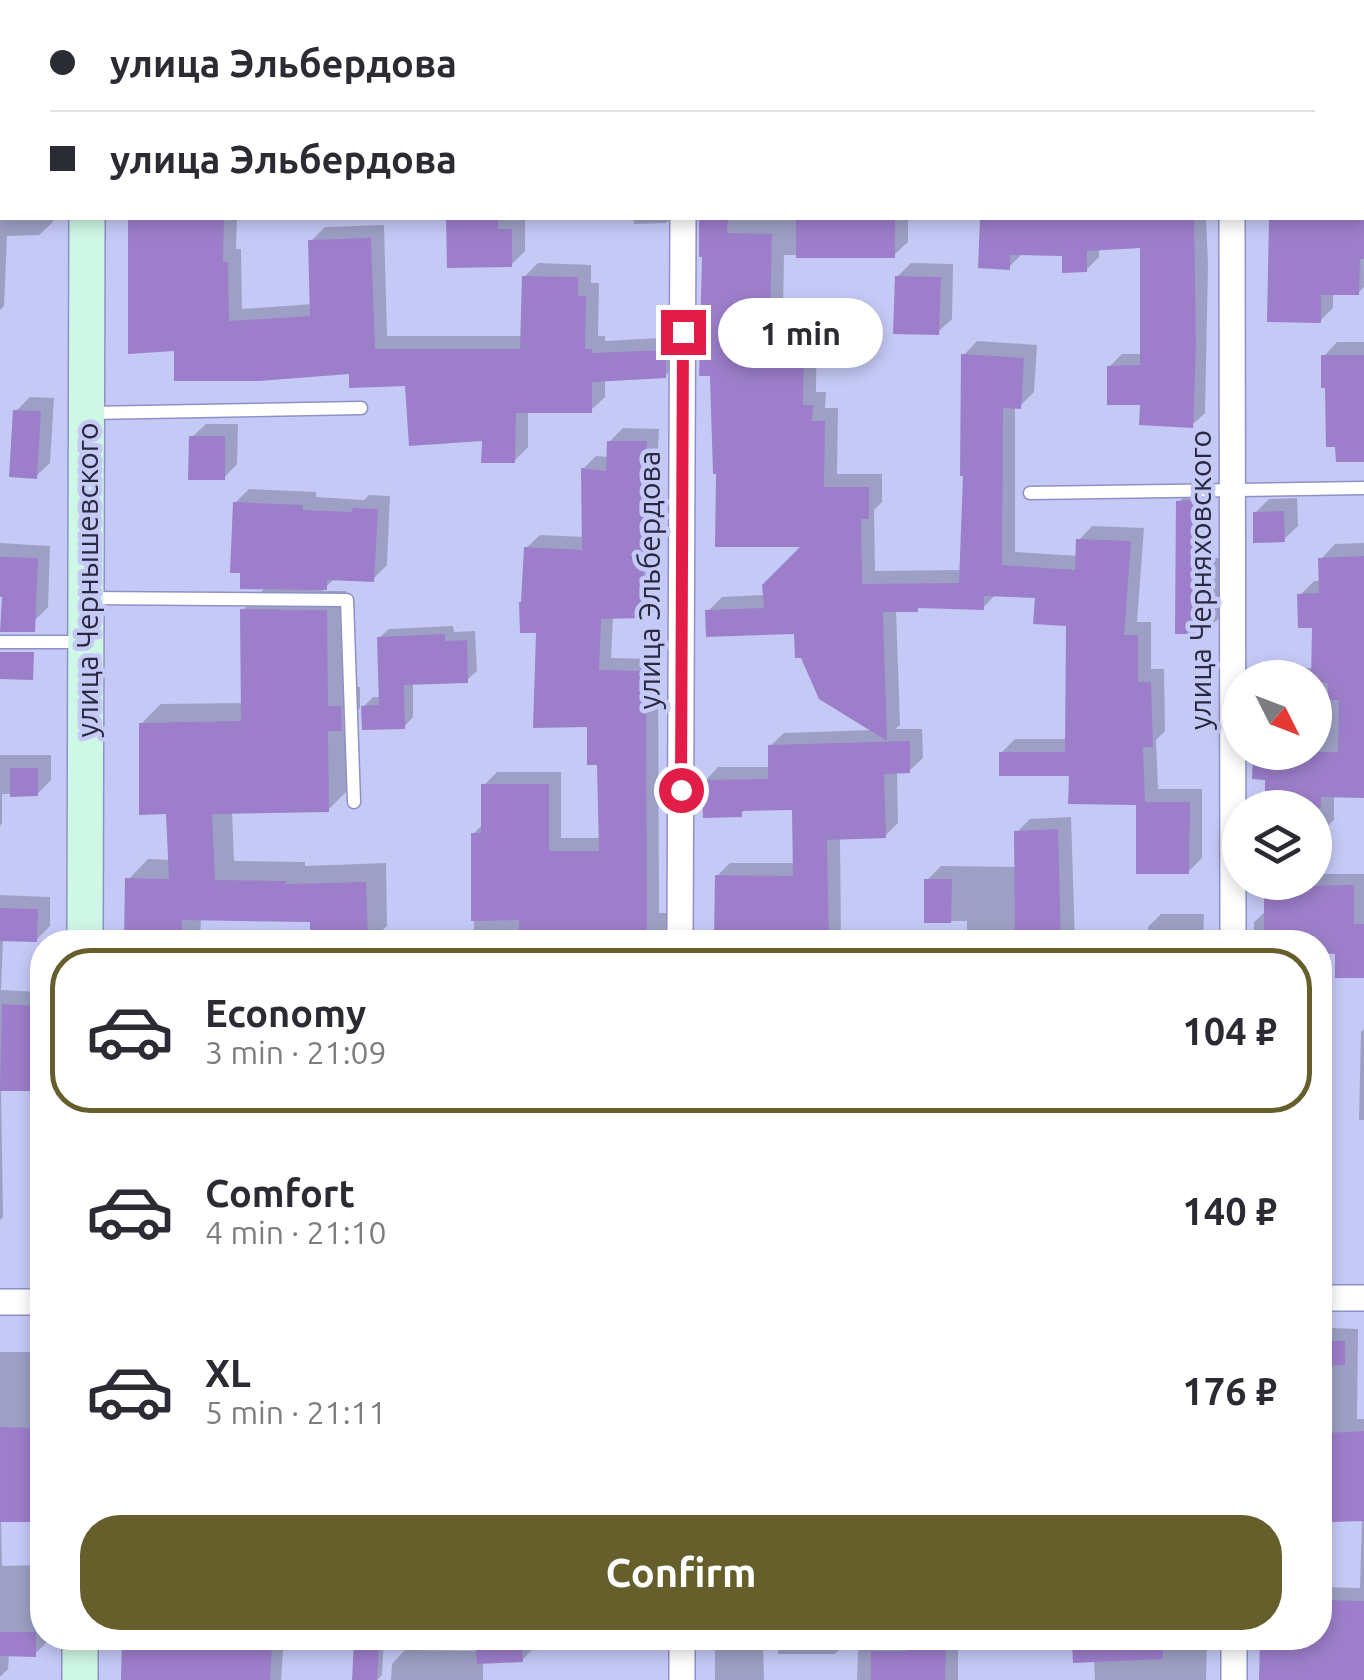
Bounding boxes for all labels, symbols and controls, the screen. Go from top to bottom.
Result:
text: улица Эльбердова [110,42,457,84]
text: улица Эльбердова [110,138,457,180]
callout: 1 min [718,297,883,367]
route end [661,310,706,355]
text: 1 min [760,315,841,351]
street label: улица Чернышевского [70,423,104,737]
street label: улица Черняховского [1183,430,1217,730]
street label: улица Эльбердова [632,451,666,709]
north arrow [1222,660,1332,770]
map controls [1222,660,1332,900]
route start [659,768,704,813]
button: layers [1222,790,1332,900]
icon: car [85,986,175,1076]
text: Economy [205,992,366,1034]
text: 104 ₽ [1182,1010,1277,1052]
text: 3 min · 21:09 [205,1034,387,1070]
icon: car [85,1166,175,1256]
text: Comfort [205,1172,355,1214]
text: 140 ₽ [1182,1190,1277,1232]
text: 4 min · 21:10 [205,1214,387,1250]
icon: car [85,1346,175,1436]
text: XL [205,1352,251,1394]
text: 176 ₽ [1182,1370,1277,1412]
text: 5 min · 21:11 [205,1394,387,1430]
button: Confirm [80,1515,1282,1630]

